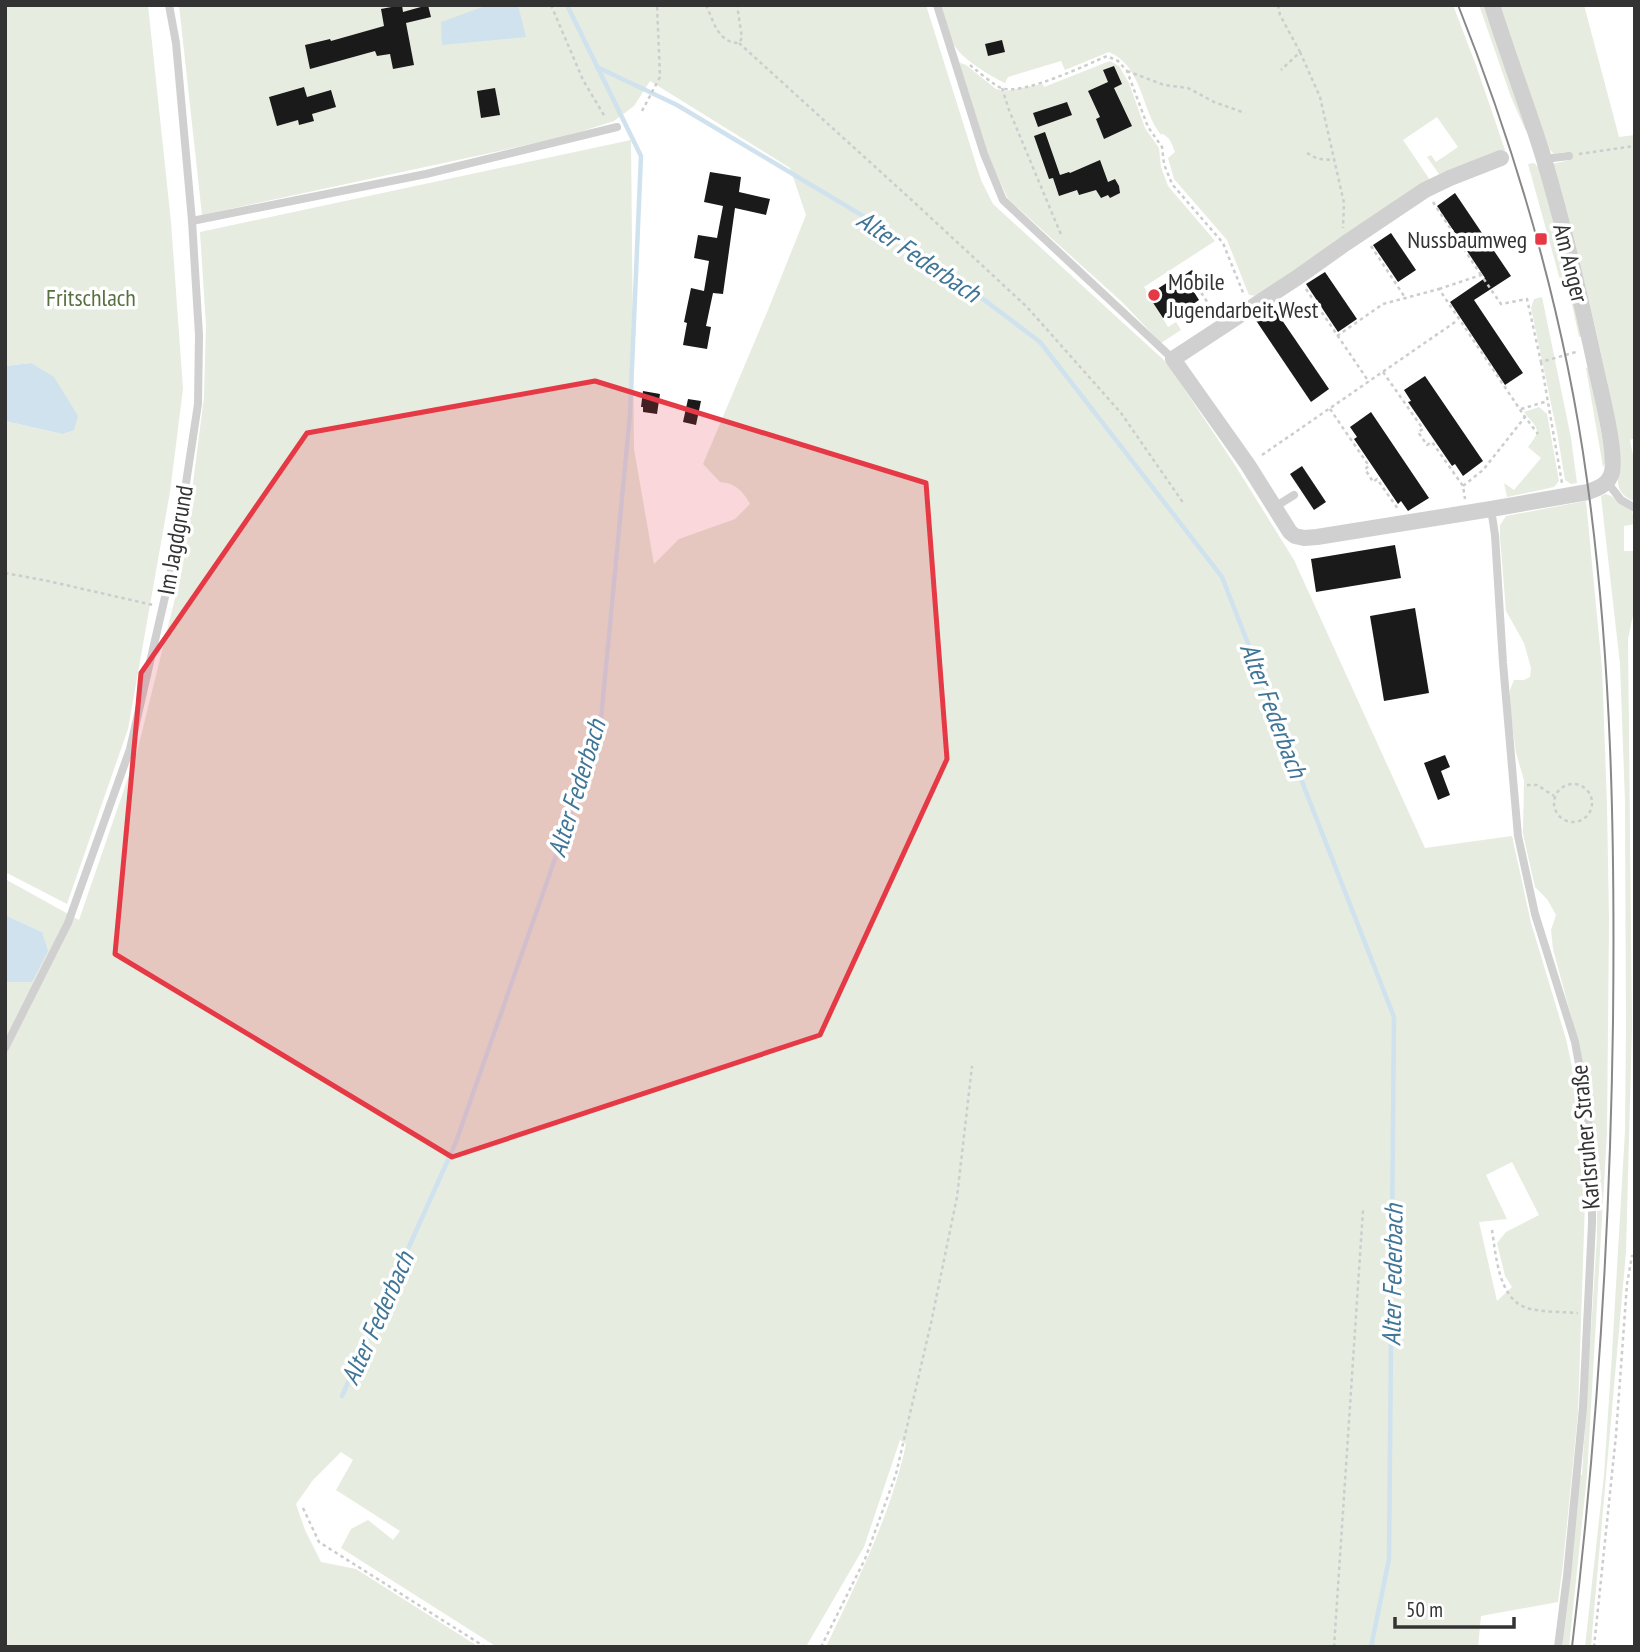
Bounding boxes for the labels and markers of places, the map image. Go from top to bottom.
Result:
place label: Nussbaumweg [1407,224,1527,255]
marker: Nussbaumweg [1533,231,1549,247]
place label: Mobile Jugendarbeit West [1167,266,1319,325]
marker: Mobile Jugendarbeit West [1146,287,1162,303]

